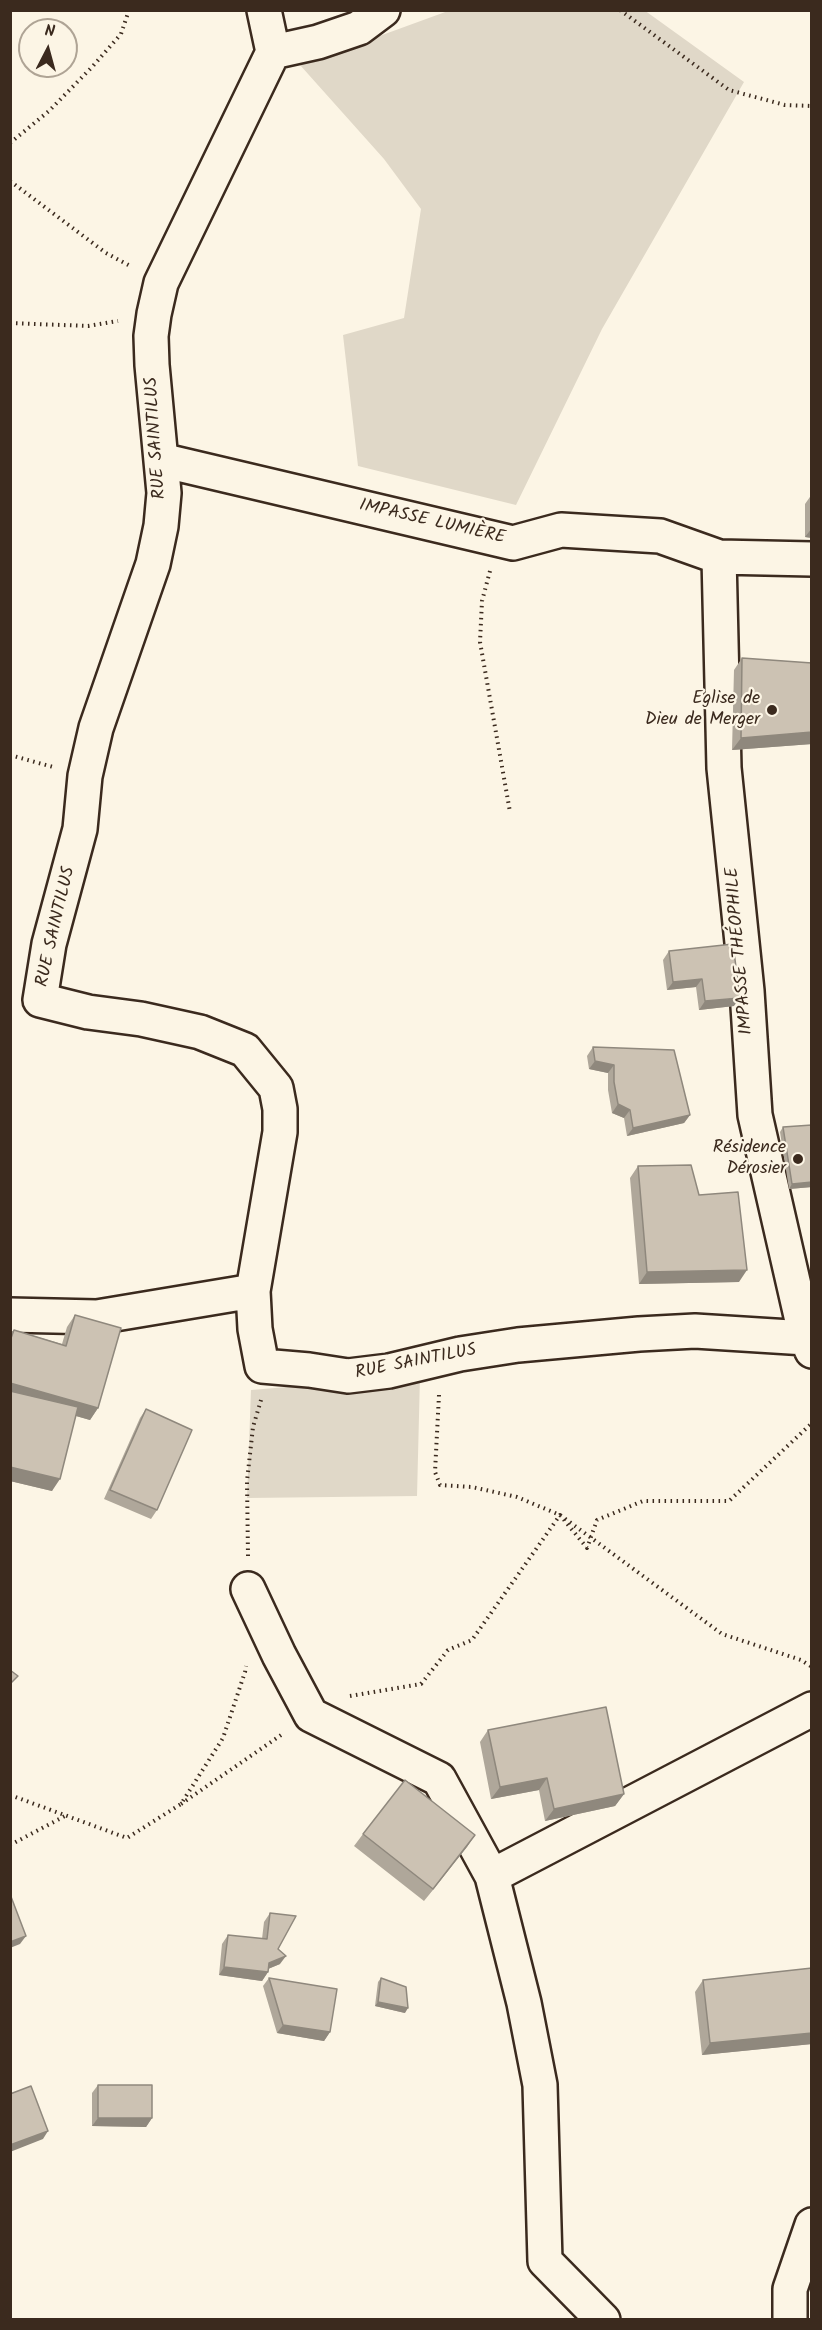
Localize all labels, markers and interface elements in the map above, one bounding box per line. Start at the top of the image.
north arrow [18,18,78,78]
text: N [43,19,56,45]
street label: RUE SAINTILUS [142,376,172,500]
street label: IMPASSE LUMIÈRE [357,496,507,550]
place label: Eglise de Dieu de Merger [645,689,760,732]
marker: Eglise de Dieu de Merger [765,703,779,717]
street label: RUE SAINTILUS [33,865,81,989]
street label: IMPASSE THÉOPHILE [723,866,759,1036]
place label: Résidence Dérosier [713,1138,786,1180]
marker: Résidence Dérosier [791,1152,805,1166]
street label: RUE SAINTILUS [354,1341,478,1385]

